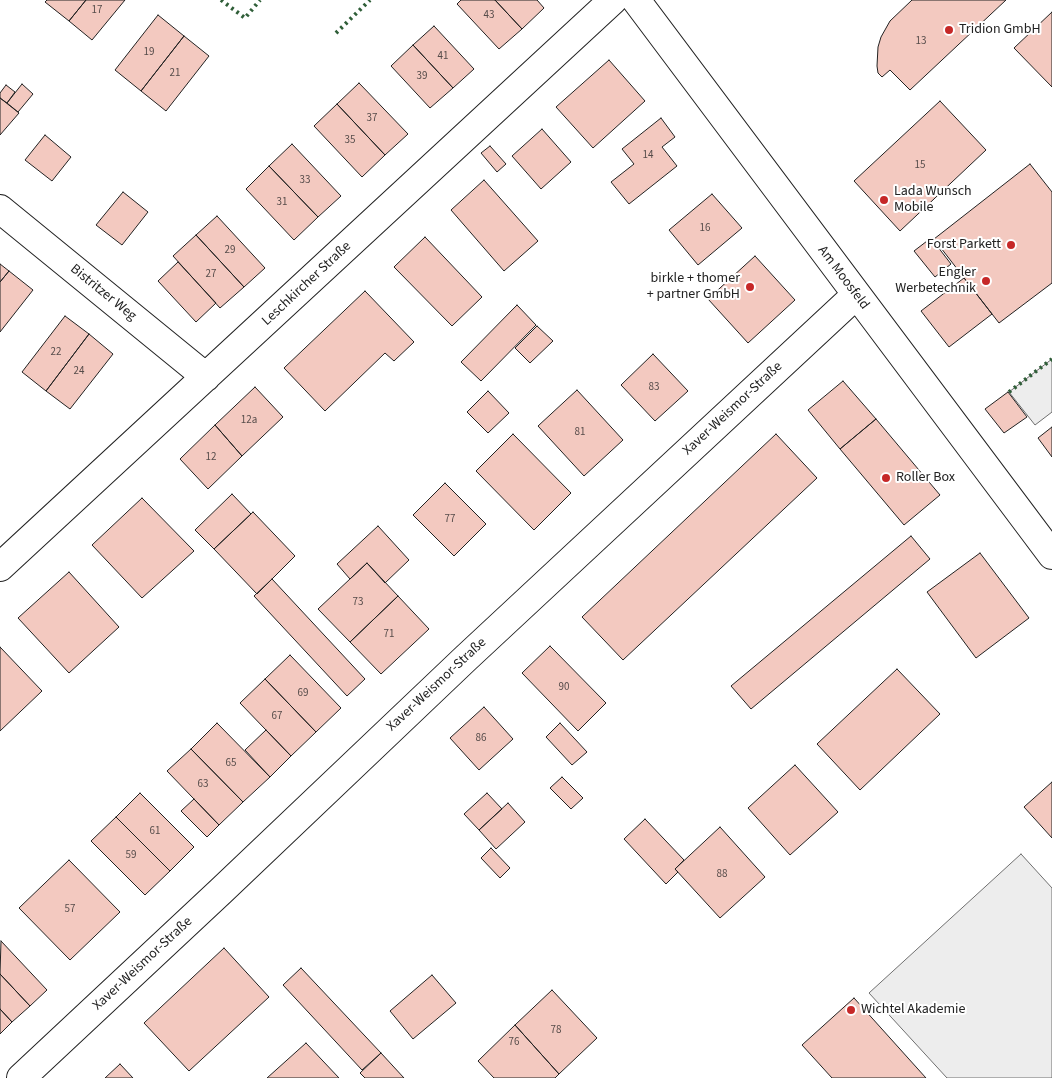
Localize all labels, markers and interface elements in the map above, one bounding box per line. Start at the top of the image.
house number: 17 [92,4,102,18]
house number: 43 [484,9,494,23]
place label: Tridion GmbH [959,22,1041,38]
marker: Tridion GmbH [943,24,955,36]
house number: 13 [916,35,926,49]
house number: 19 [144,46,154,60]
house number: 41 [438,50,448,64]
house number: 21 [170,67,180,81]
house number: 39 [417,70,427,84]
house number: 37 [367,112,377,126]
house number: 35 [345,134,355,148]
house number: 14 [643,149,653,163]
house number: 15 [915,159,925,173]
house number: 33 [300,174,310,188]
place label: Lada Wunsch Mobile [894,184,972,216]
marker: Lada Wunsch Mobile [878,194,890,206]
house number: 31 [277,196,287,210]
house number: 16 [700,222,710,236]
place label: Forst Parkett [927,237,1001,253]
street label: Leschkircher Straße [259,238,355,330]
marker: Forst Parkett [1005,239,1017,251]
street label: Am Moosfeld [814,243,872,313]
house number: 29 [225,244,235,258]
street label: Bistritzer Weg [67,261,139,325]
place label: Engler Werbetechnik [895,265,976,298]
house number: 27 [206,268,216,282]
place label: birkle + thomer + partner GmbH [647,271,740,304]
marker: Engler Werbetechnik [980,275,992,287]
marker: birkle + thomer + partner GmbH [744,281,756,293]
house number: 22 [51,346,61,360]
street label: Xaver-Weismor-Straße [680,359,786,459]
house number: 24 [74,365,84,379]
house number: 83 [649,381,659,395]
house number: 12a [241,414,257,428]
house number: 81 [575,426,585,440]
house number: 12 [206,451,216,465]
place label: Roller Box [896,470,955,486]
marker: Roller Box [880,472,892,484]
house number: 77 [445,513,455,527]
house number: 73 [353,596,363,610]
house number: 71 [384,628,394,642]
street label: Xaver-Weismor-Straße [384,635,490,735]
house number: 90 [559,681,569,695]
house number: 69 [298,687,308,701]
house number: 67 [272,710,282,724]
house number: 86 [476,732,486,746]
house number: 65 [226,757,236,771]
house number: 63 [198,778,208,792]
house number: 61 [150,825,160,839]
house number: 59 [126,849,136,863]
house number: 88 [717,868,727,882]
house number: 57 [65,903,75,917]
street label: Xaver-Weismor-Straße [90,914,196,1014]
place label: Wichtel Akademie [861,1002,965,1018]
marker: Wichtel Akademie [845,1004,857,1016]
house number: 78 [551,1024,561,1038]
house number: 76 [509,1036,519,1050]

